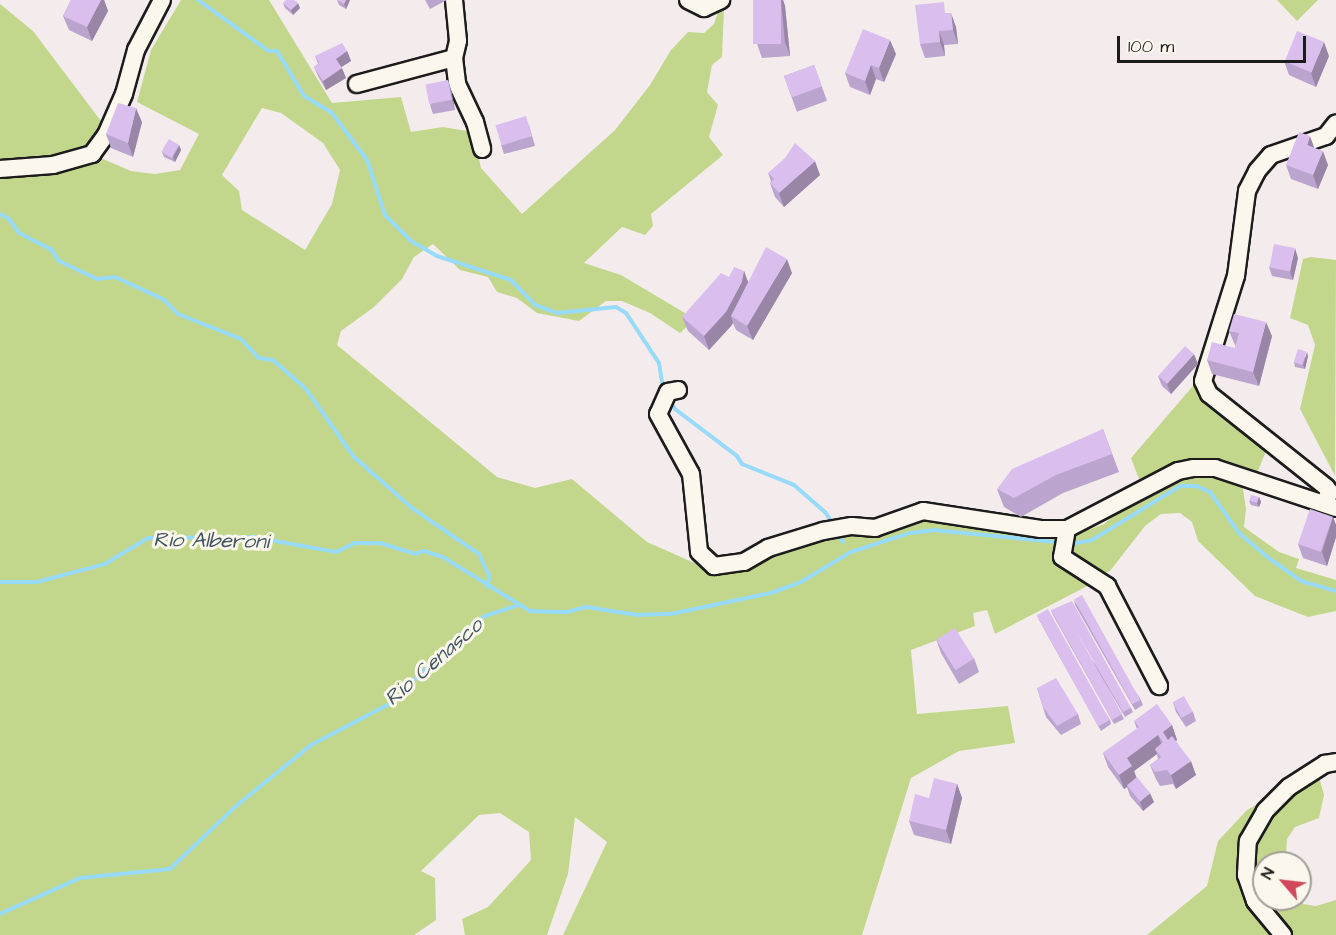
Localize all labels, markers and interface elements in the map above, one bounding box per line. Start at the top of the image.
scale bar [1120,24,1309,62]
text: 100 m [1128,34,1174,59]
water label: Rio Alberoni [153,527,269,555]
water label: Rio Cenasco [380,613,488,711]
north arrow [1252,851,1312,911]
text: N [1256,864,1280,883]

